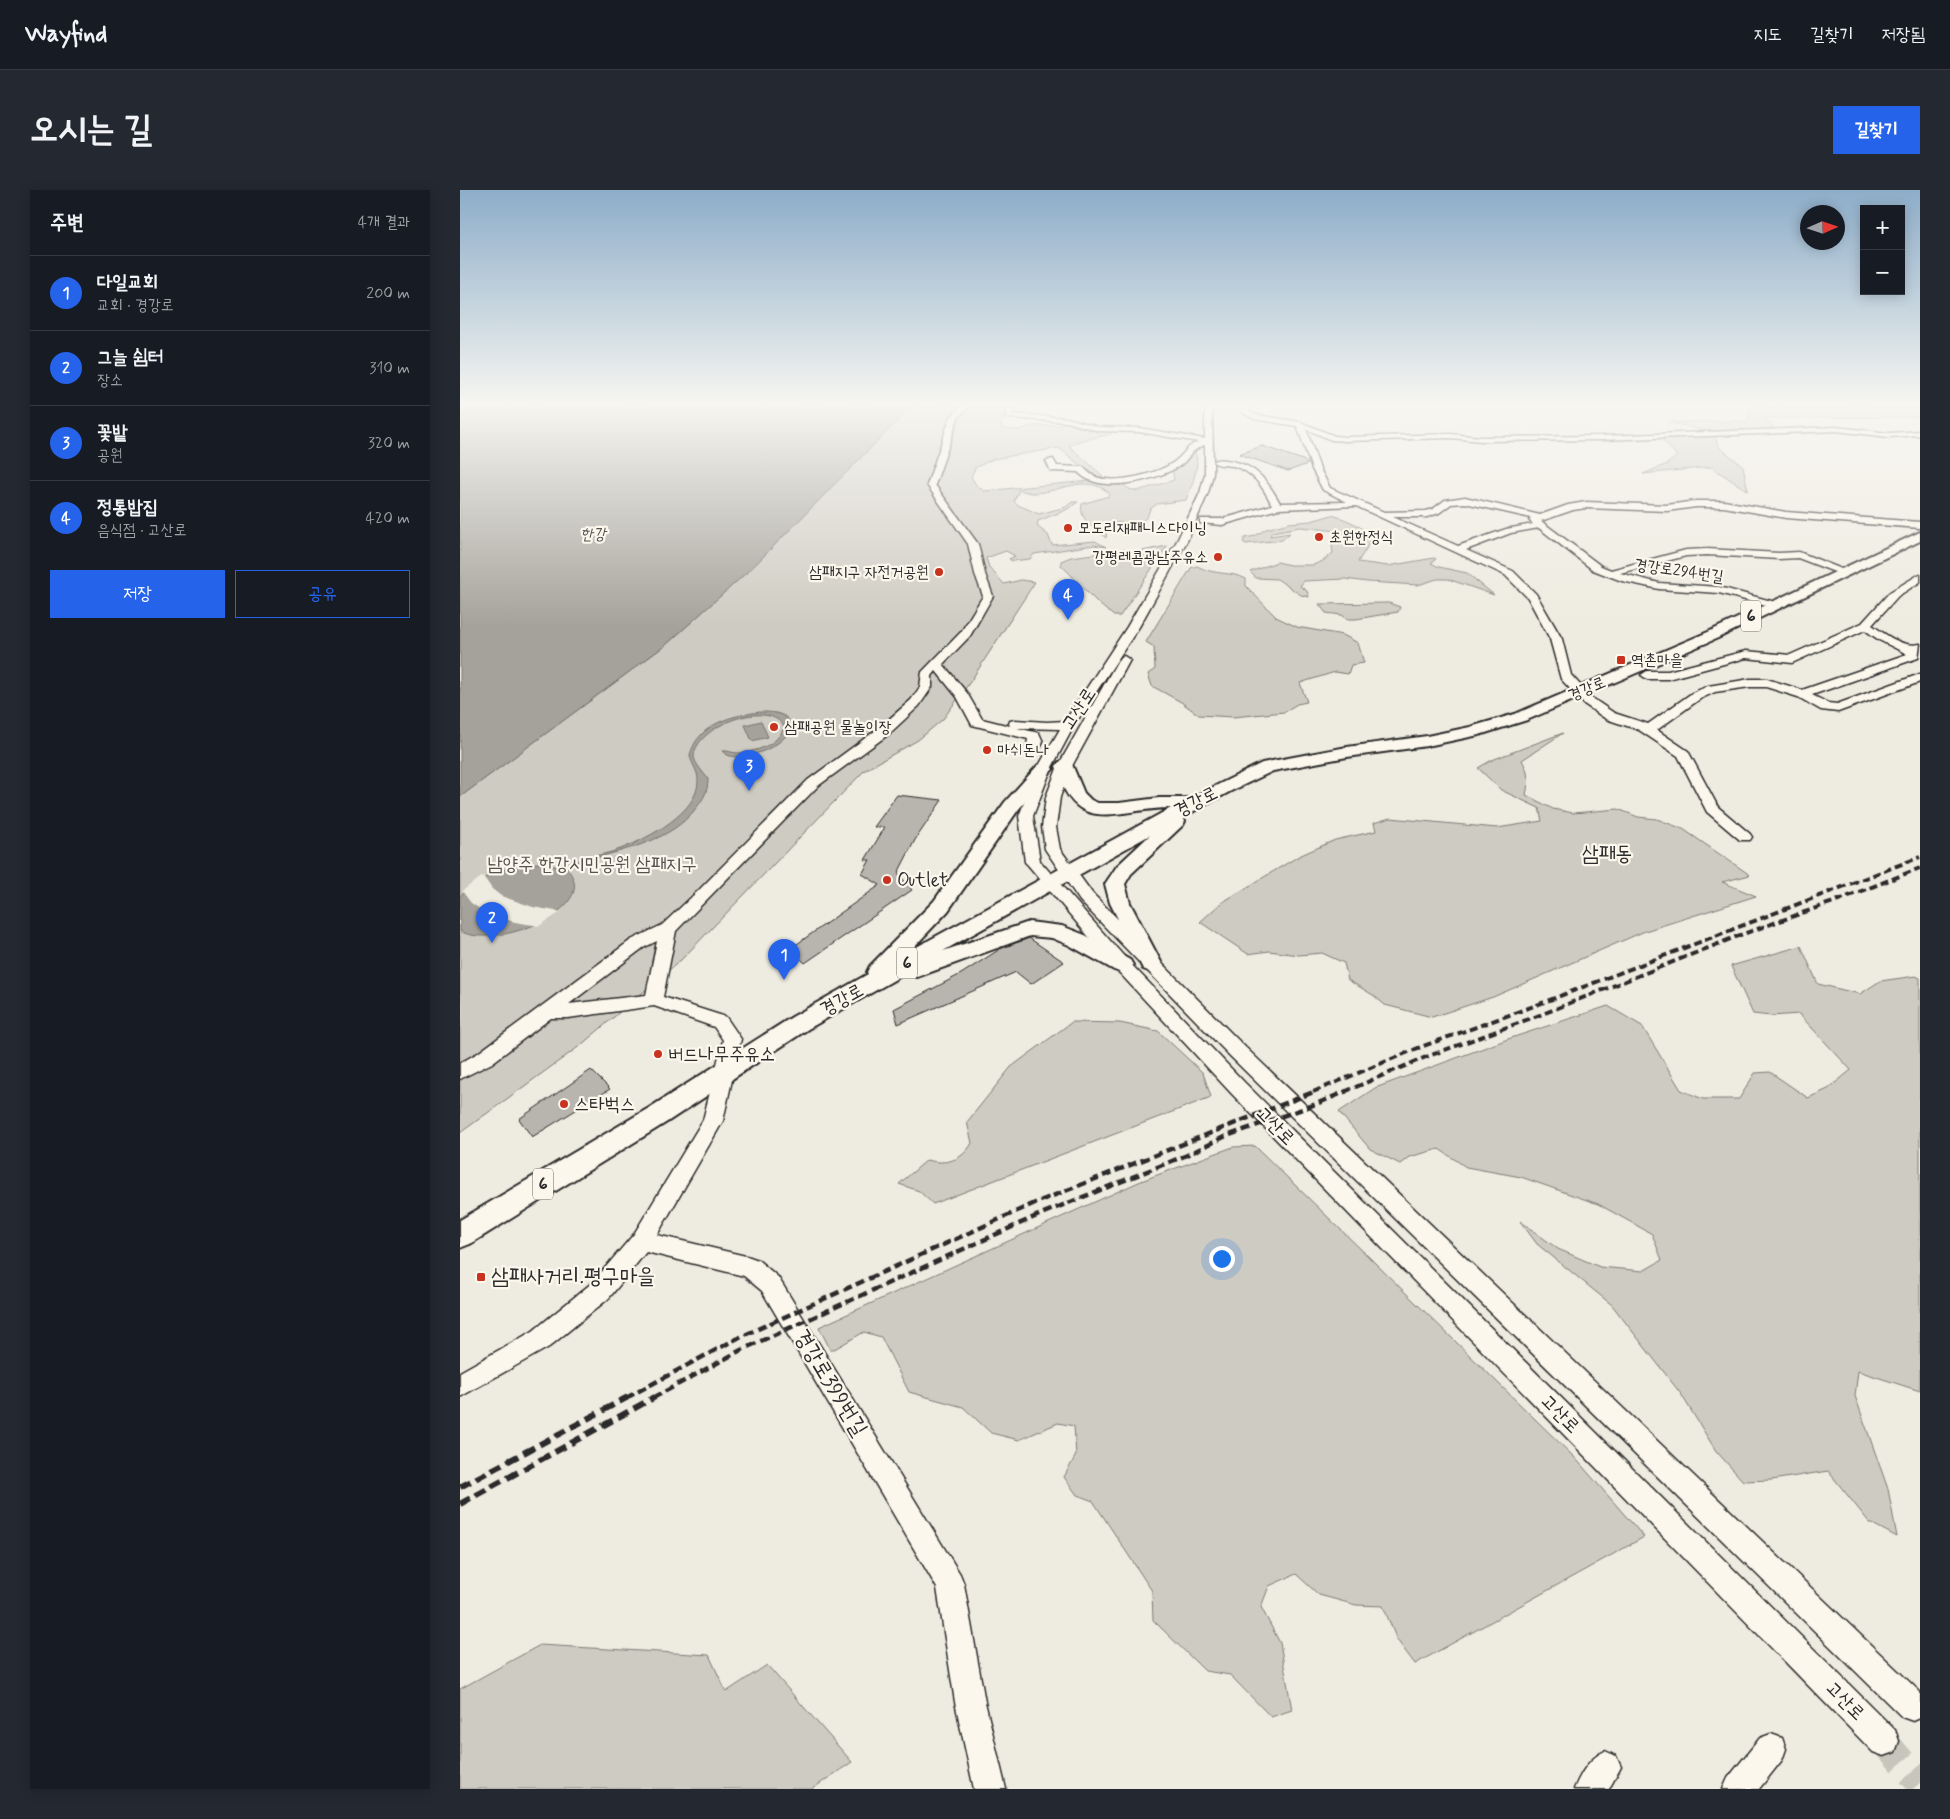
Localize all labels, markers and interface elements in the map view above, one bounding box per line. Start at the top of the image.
text: Wayfind [25,19,107,50]
text: 지도 [1753,23,1782,47]
text: 길찾기 [1810,23,1854,47]
text: 저장됨 [1882,23,1925,47]
button: 길찾기 [1833,106,1920,154]
text: 오시는 길 [30,107,152,153]
north arrow [1800,205,1845,250]
map controls [1860,205,1905,295]
button: + [1860,205,1905,250]
text: 주변 [50,209,84,237]
text: 4개 결과 [358,212,410,233]
button: − [1860,250,1905,295]
text: 다일교회 [97,270,158,295]
text: 1 [62,283,70,304]
text: 200 m [366,283,410,304]
text: 교회 · 경강로 [97,295,174,316]
text: 그늘 쉼터 [97,345,163,370]
text: 2 [62,358,70,379]
text: 310 m [369,358,410,379]
text: 장소 [97,370,123,391]
text: 꽃밭 [97,420,128,445]
text: 3 [62,433,70,454]
text: 320 m [368,433,410,454]
text: 공원 [97,445,123,466]
text: 정통밥집 [97,495,158,520]
text: 4 [61,508,71,529]
text: 420 m [366,508,410,529]
place label: 모도리재패니스다이닝 [1078,518,1207,539]
text: 음식점 · 고산로 [97,520,187,541]
marker: 모도리재패니스다이닝 [1062,522,1074,534]
water label: 한강 [580,524,608,545]
place label: 초원한정식 [1329,527,1393,548]
marker: 초원한정식 [1313,531,1325,543]
place label: 강평레콤광남주유소 [1092,547,1208,568]
marker: 강평레콤광남주유소 [1212,551,1224,563]
street label: 경강로294번길 [1633,554,1725,588]
place label: 삼패지구 자전거공원 [809,562,929,583]
marker: 삼패지구 자전거공원 [933,566,945,578]
button: 저장 [50,570,225,618]
button: 공유 [235,570,410,618]
pin: 4 [1052,579,1084,620]
road number: 6 [1741,601,1761,632]
place label: 역촌마을 [1631,650,1683,671]
marker: 역촌마을 [1615,654,1627,666]
street label: 경강로 [1565,672,1609,706]
street label: 고산로 [1056,683,1102,735]
place label: 삼패공원 물놀이장 [784,717,891,738]
marker: 삼패공원 물놀이장 [768,721,780,733]
place label: 마쉬돈나 [997,740,1049,761]
marker: 마쉬돈나 [981,744,993,756]
pin: 3 [733,750,765,791]
street label: 경강로 [1170,780,1222,824]
district label: 삼패동 [1582,840,1632,868]
park label: 남양주 한강시민공원 삼패지구 [487,852,697,877]
place label: Outlet [897,868,948,893]
marker: Outlet [881,874,893,886]
pin: 2 [476,902,508,943]
pin: 1 [768,939,800,980]
road number: 6 [897,948,917,978]
street label: 경강로 [816,978,868,1022]
place label: 버드나무주유소 [668,1042,775,1067]
marker: 버드나무주유소 [652,1048,664,1060]
place label: 스타벅스 [574,1092,635,1117]
marker: 스타벅스 [558,1098,570,1110]
street label: 고산로 [1250,1101,1300,1151]
road number: 6 [533,1169,553,1200]
your location [1209,1246,1235,1272]
place label: 삼패사거리.평구마을 [491,1263,655,1291]
marker: 삼패사거리.평구마을 [475,1271,487,1283]
street label: 경강로399번길 [787,1324,873,1442]
street label: 고산로 [1535,1389,1585,1439]
street label: 고산로 [1820,1676,1870,1726]

